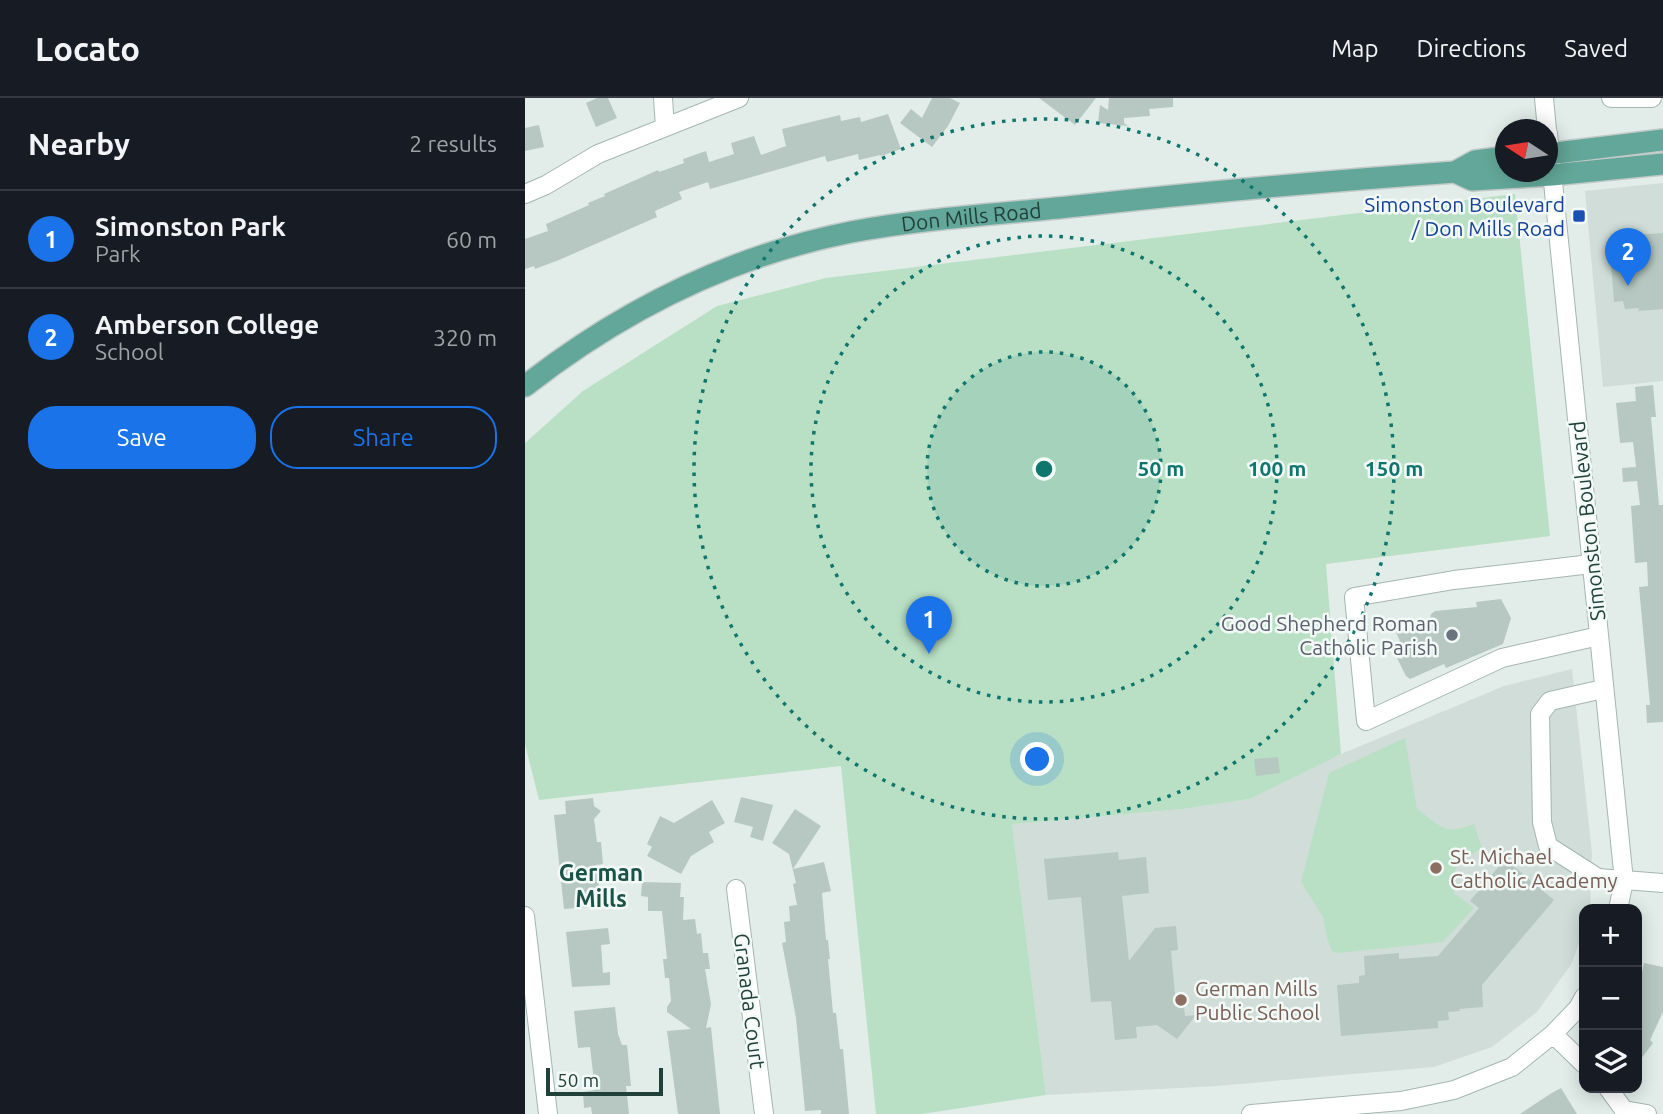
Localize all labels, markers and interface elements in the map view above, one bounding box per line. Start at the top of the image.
text: Locato [35,30,140,67]
text: Map [1331,35,1378,62]
text: Directions [1416,35,1526,62]
text: Saved [1564,35,1628,62]
north arrow [1495,119,1558,182]
text: Nearby [28,127,130,161]
text: 2 results [409,131,497,156]
place label: Simonston Boulevard / Don Mills Road [1364,192,1565,240]
street label: Don Mills Road [900,198,1042,236]
marker: Simonston Boulevard / Don Mills Road [1571,208,1587,224]
text: Simonston Park [95,212,286,241]
text: 1 [45,227,57,252]
text: 60 m [446,227,497,252]
pin: 2 [1605,228,1651,286]
text: Park [95,241,141,266]
text: Amberson College [95,310,319,339]
text: 2 [45,325,57,350]
text: 320 m [433,325,497,350]
text: School [95,339,164,364]
button: Save [28,406,256,469]
button: Share [270,406,497,469]
street label: Simonston Boulevard [1565,420,1609,622]
text: 50 m [1138,456,1184,480]
text: 100 m [1248,456,1306,480]
text: 150 m [1365,456,1423,480]
centre of rings [1032,457,1056,481]
pin: 1 [906,596,952,654]
place label: Good Shepherd Roman Catholic Parish [1221,611,1438,659]
marker: Good Shepherd Roman Catholic Parish [1444,627,1460,643]
your location [1020,742,1054,776]
place label: St. Michael Catholic Academy [1450,844,1618,892]
district label: German Mills [559,860,643,911]
marker: St. Michael Catholic Academy [1428,860,1444,876]
map controls [1579,904,1642,1093]
button: + [1579,904,1642,967]
street label: Granada Court [730,932,770,1070]
button: − [1579,967,1642,1030]
place label: German Mills Public School [1195,976,1320,1024]
marker: German Mills Public School [1173,992,1189,1008]
button: layers [1579,1030,1642,1093]
scale bar [546,1065,663,1097]
text: 50 m [557,1069,599,1091]

